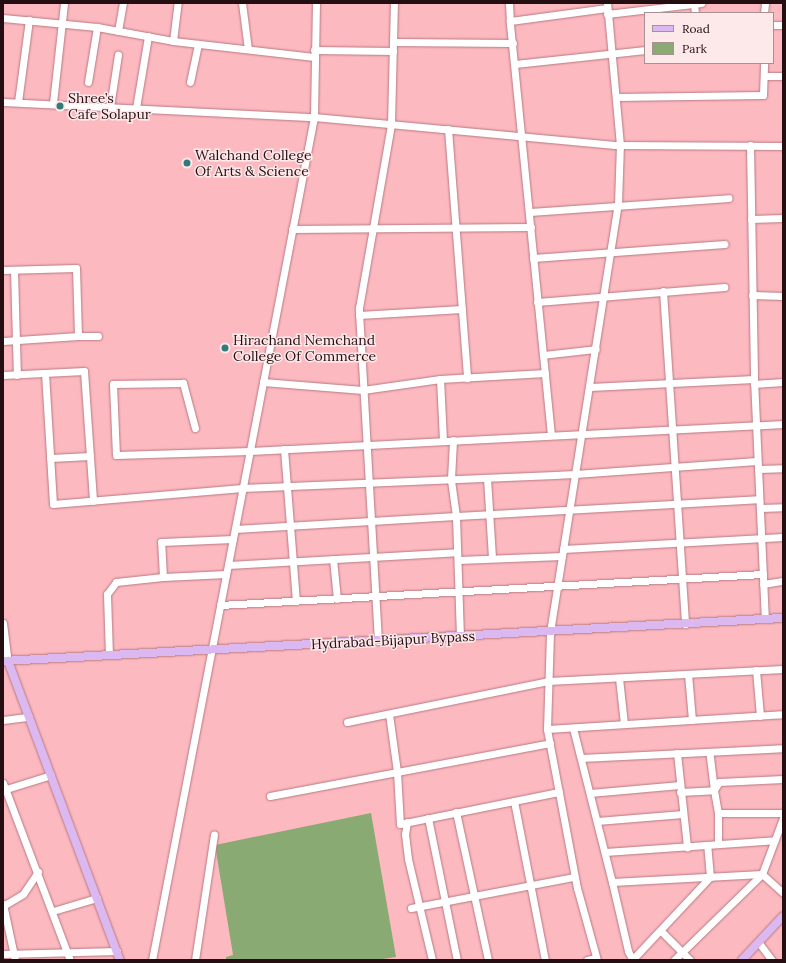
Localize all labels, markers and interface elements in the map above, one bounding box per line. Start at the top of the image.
legend [644,12,774,64]
text: Road [682,21,710,36]
text: Park [682,41,707,56]
place label: Shree’s Cafe Solapur [68,90,151,122]
marker: Shree’s Cafe Solapur [55,101,65,111]
place label: Walchand College Of Arts & Science [195,147,311,180]
marker: Walchand College Of Arts & Science [182,158,192,168]
place label: Hirachand Nemchand College Of Commerce [233,332,376,364]
marker: Hirachand Nemchand College Of Commerce [220,343,230,353]
street label: Hydrabad-Bijapur Bypass [311,627,475,653]

